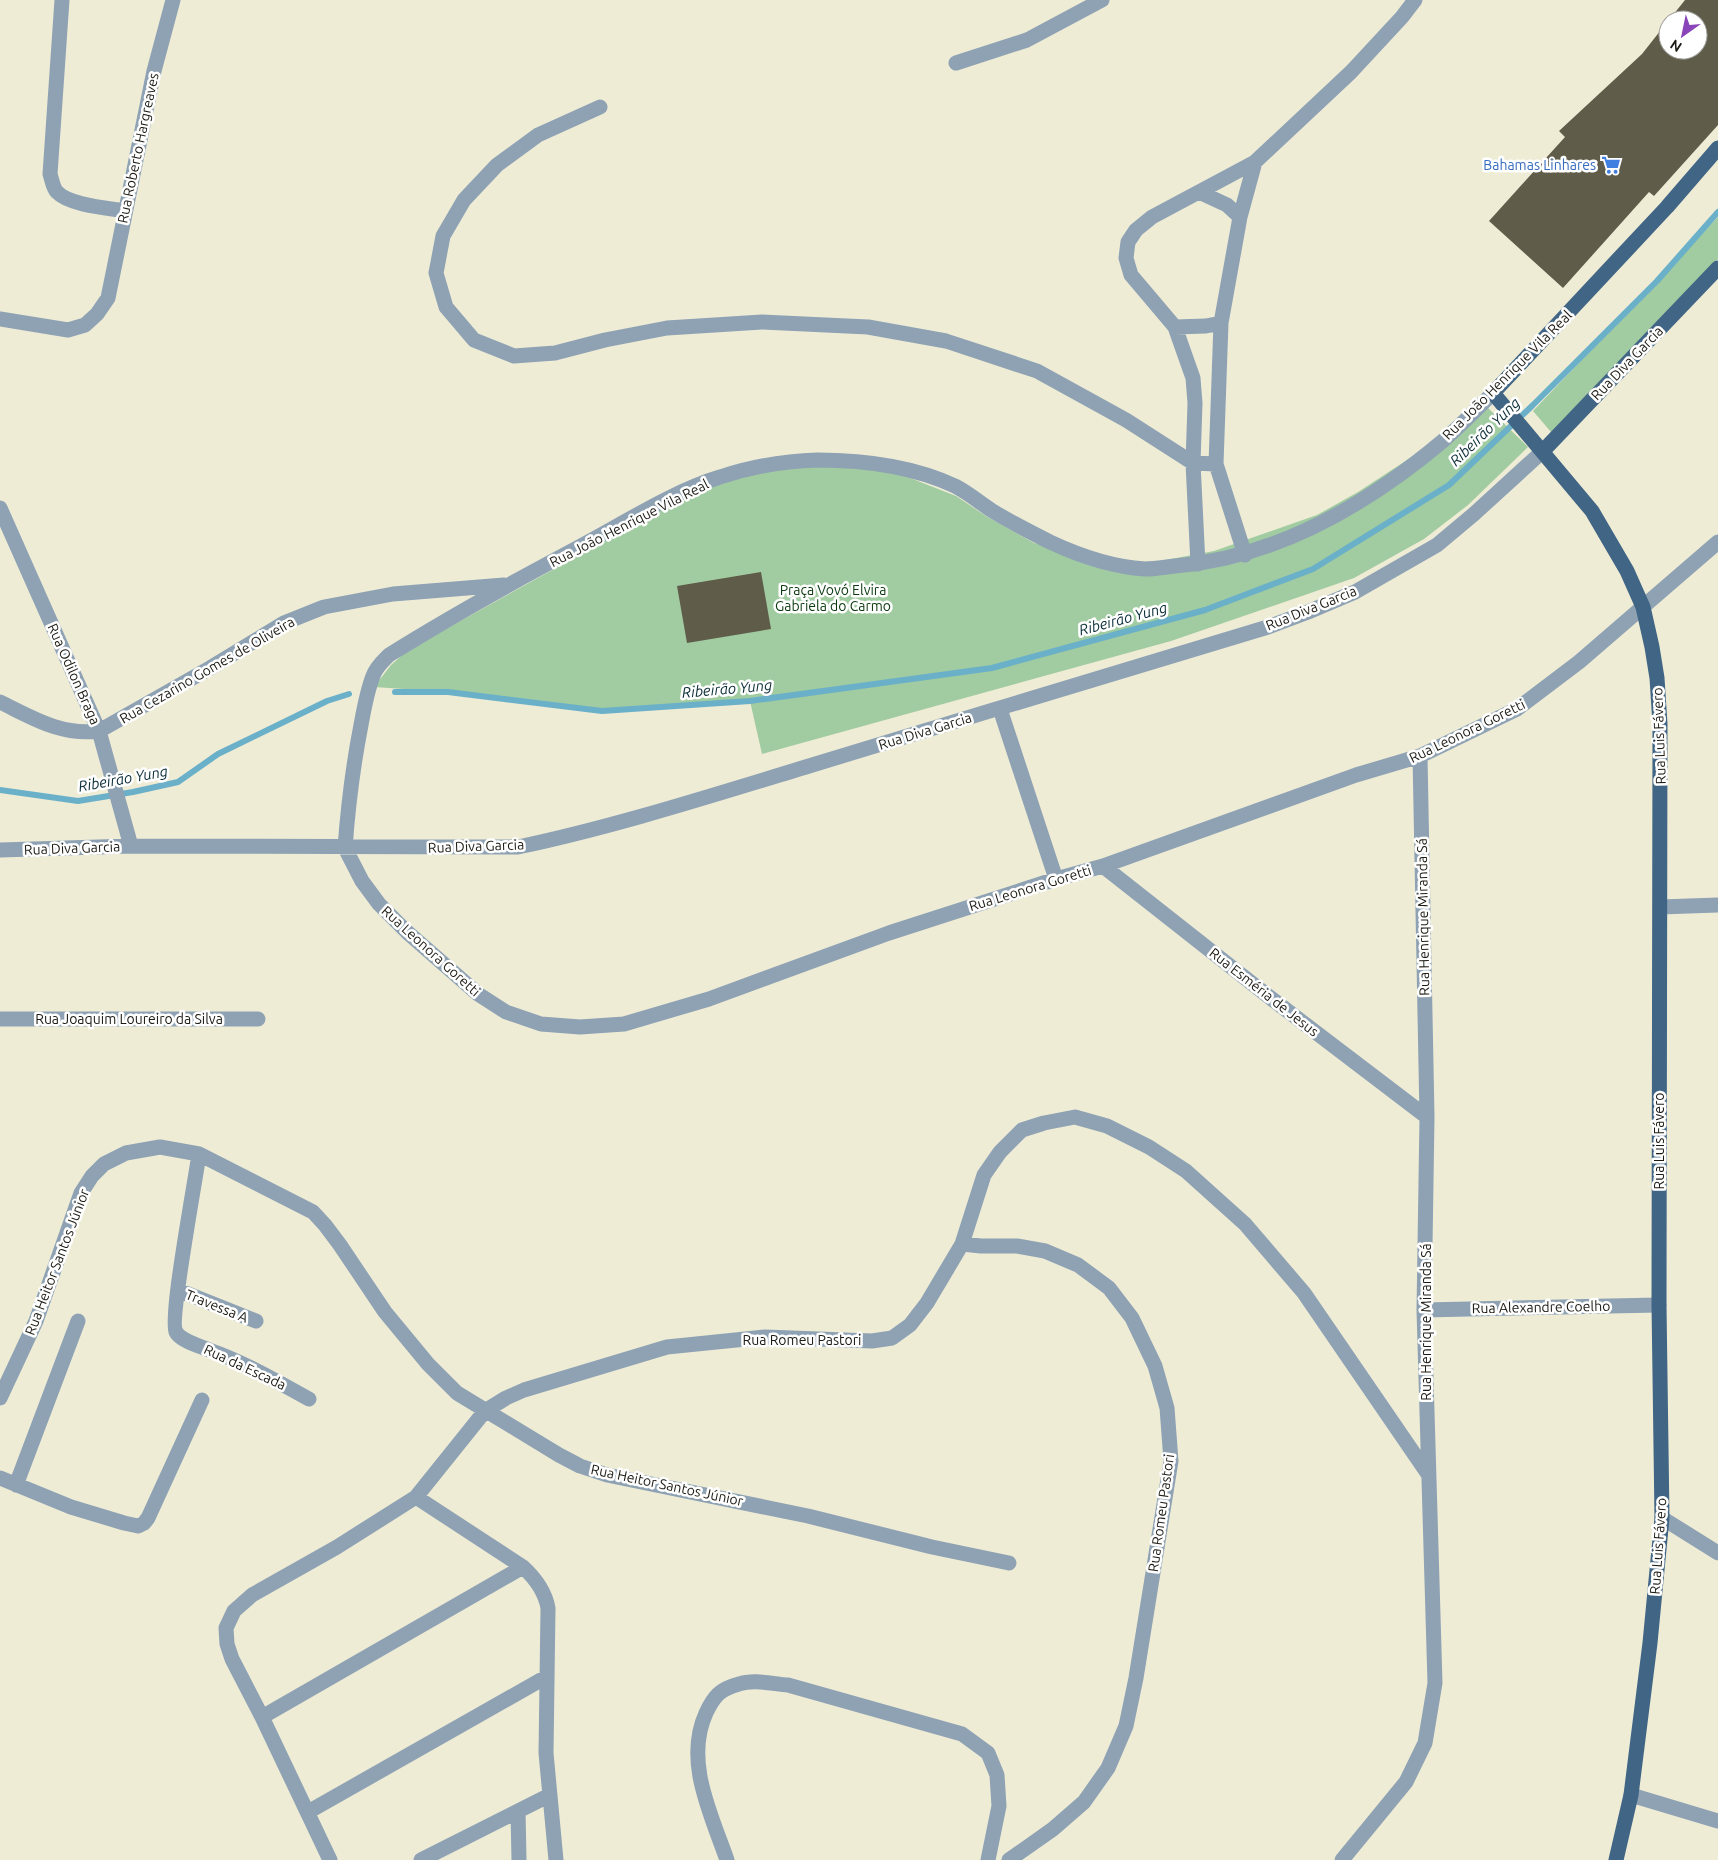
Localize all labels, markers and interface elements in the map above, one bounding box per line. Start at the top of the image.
north arrow [1658,10,1708,60]
text: N [1667,36,1685,55]
street label: Rua Roberto Hargreaves [114,71,162,225]
supermarket icon: Bahamas Linhares [1600,154,1622,176]
place label: Bahamas Linhares [1483,157,1596,173]
street label: Rua João Henrique Vila Real [1439,307,1575,443]
street label: Rua Diva Garcia [1588,323,1666,403]
water label: Ribeirão Yung [1446,394,1523,469]
street label: Rua João Henrique Vila Real [547,476,711,570]
park label: Praça Vovó Elvira Gabriela do Carmo [775,582,891,614]
street label: Rua Diva Garcia [1263,583,1359,633]
water label: Ribeirão Yung [1077,599,1169,638]
street label: Rua Cezarino Gomes de Oliveira [117,613,297,727]
street label: Rua Odilon Braga [44,621,104,727]
water label: Ribeirão Yung [681,676,773,701]
street label: Rua Luis Fávero [1649,687,1669,785]
street label: Rua Leonora Goretti [1406,696,1528,766]
street label: Rua Diva Garcia [877,709,973,753]
water label: Ribeirão Yung [77,762,169,795]
street label: Rua Diva Garcia [428,836,524,856]
street label: Rua Diva Garcia [24,838,120,858]
street label: Rua Henrique Miranda Sá [1414,838,1432,996]
street label: Rua Leonora Goretti [967,862,1093,914]
street label: Rua Leonora Goretti [378,903,484,999]
street label: Rua Esméria de Jesus [1206,944,1322,1040]
street label: Rua Joaquim Loureiro da Silva [35,1011,223,1027]
street label: Rua Luis Fávero [1651,1093,1667,1189]
street label: Rua Heitor Santos Júnior [22,1186,93,1337]
street label: Rua Henrique Miranda Sá [1418,1243,1434,1401]
street label: Travessa A [183,1286,251,1326]
street label: Rua Alexandre Coelho [1472,1298,1610,1316]
street label: Rua Romeu Pastori [743,1332,861,1348]
street label: Rua da Escada [201,1341,289,1393]
street label: Rua Romeu Pastori [1145,1453,1177,1573]
street label: Rua Heitor Santos Júnior [589,1461,745,1509]
street label: Rua Luis Fávero [1647,1497,1669,1595]

